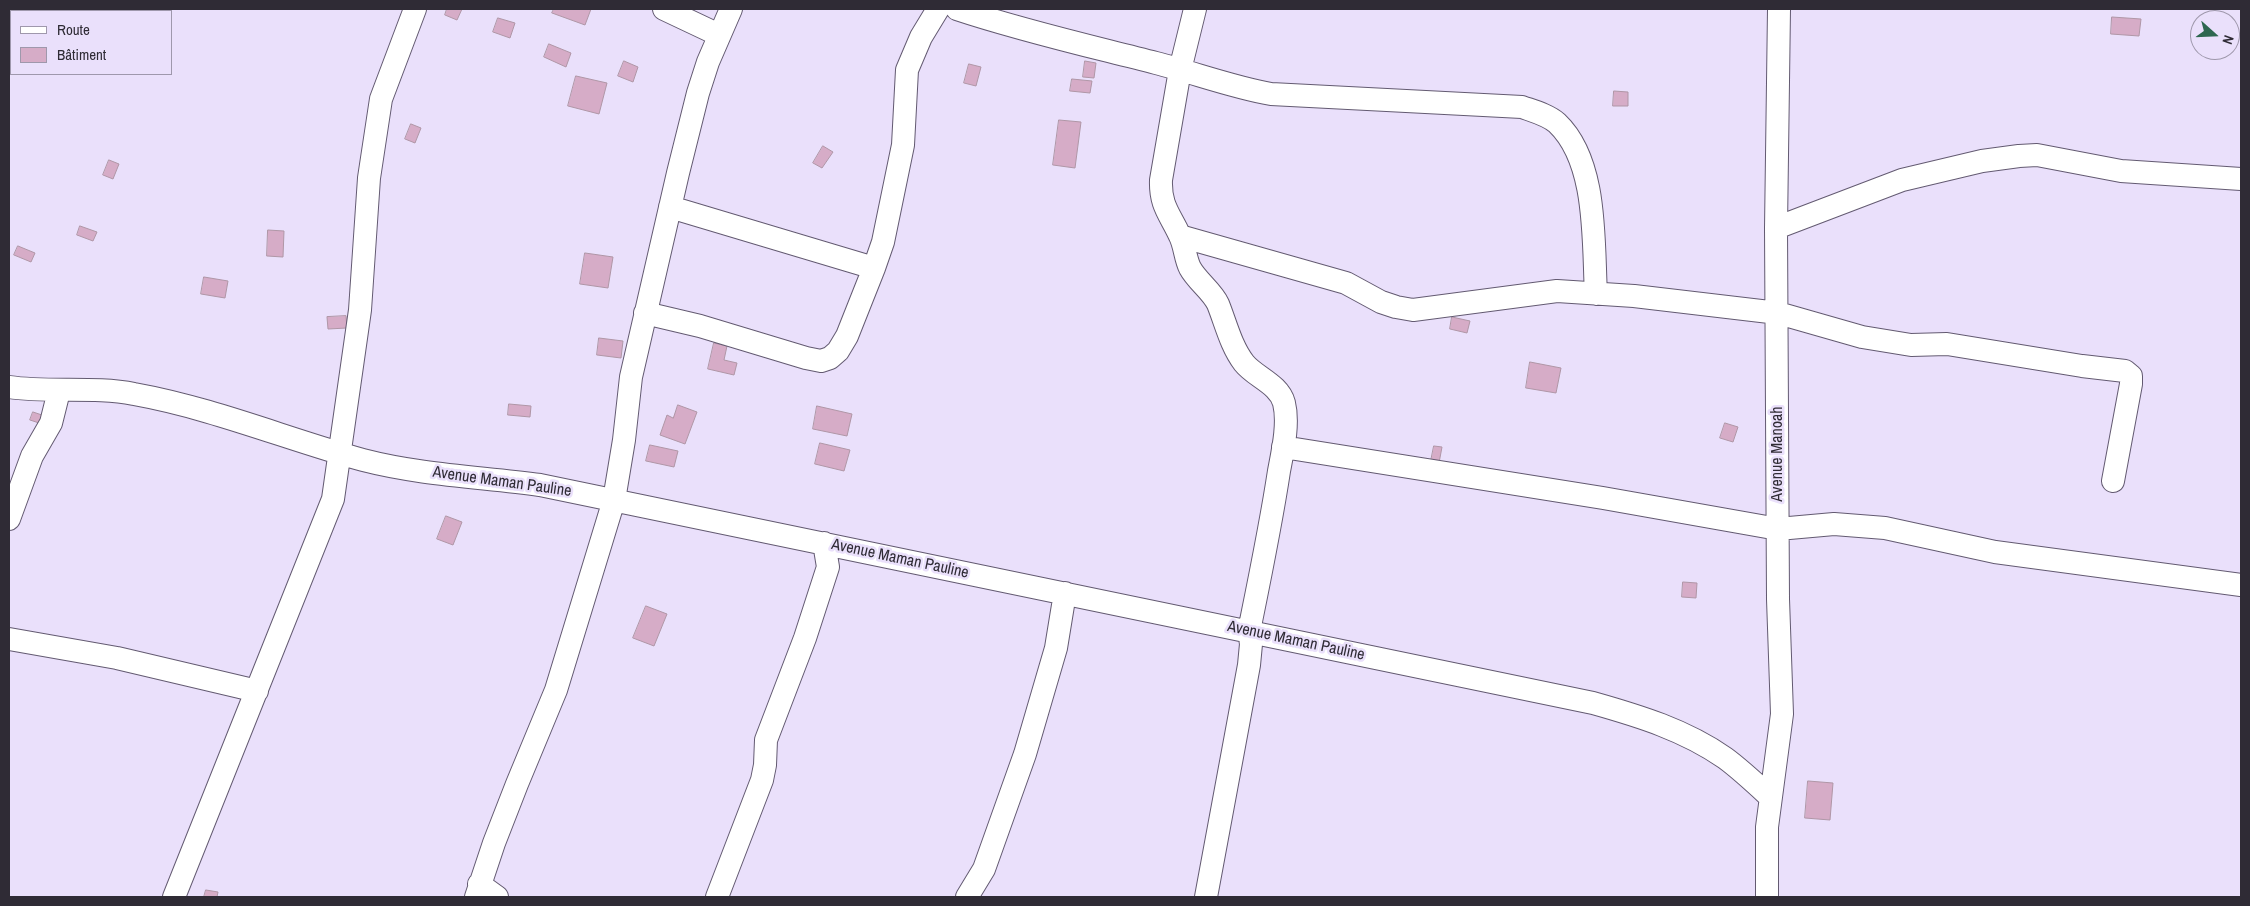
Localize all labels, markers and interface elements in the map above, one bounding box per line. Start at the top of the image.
legend [10,10,172,75]
north arrow [2190,10,2240,60]
text: Route [57,19,90,40]
text: N [2218,33,2238,47]
text: Bâtiment [57,44,106,65]
street label: Avenue Manoah [1768,406,1788,502]
street label: Avenue Maman Pauline [431,463,573,501]
street label: Avenue Maman Pauline [830,535,970,583]
street label: Avenue Maman Pauline [1226,617,1366,665]

